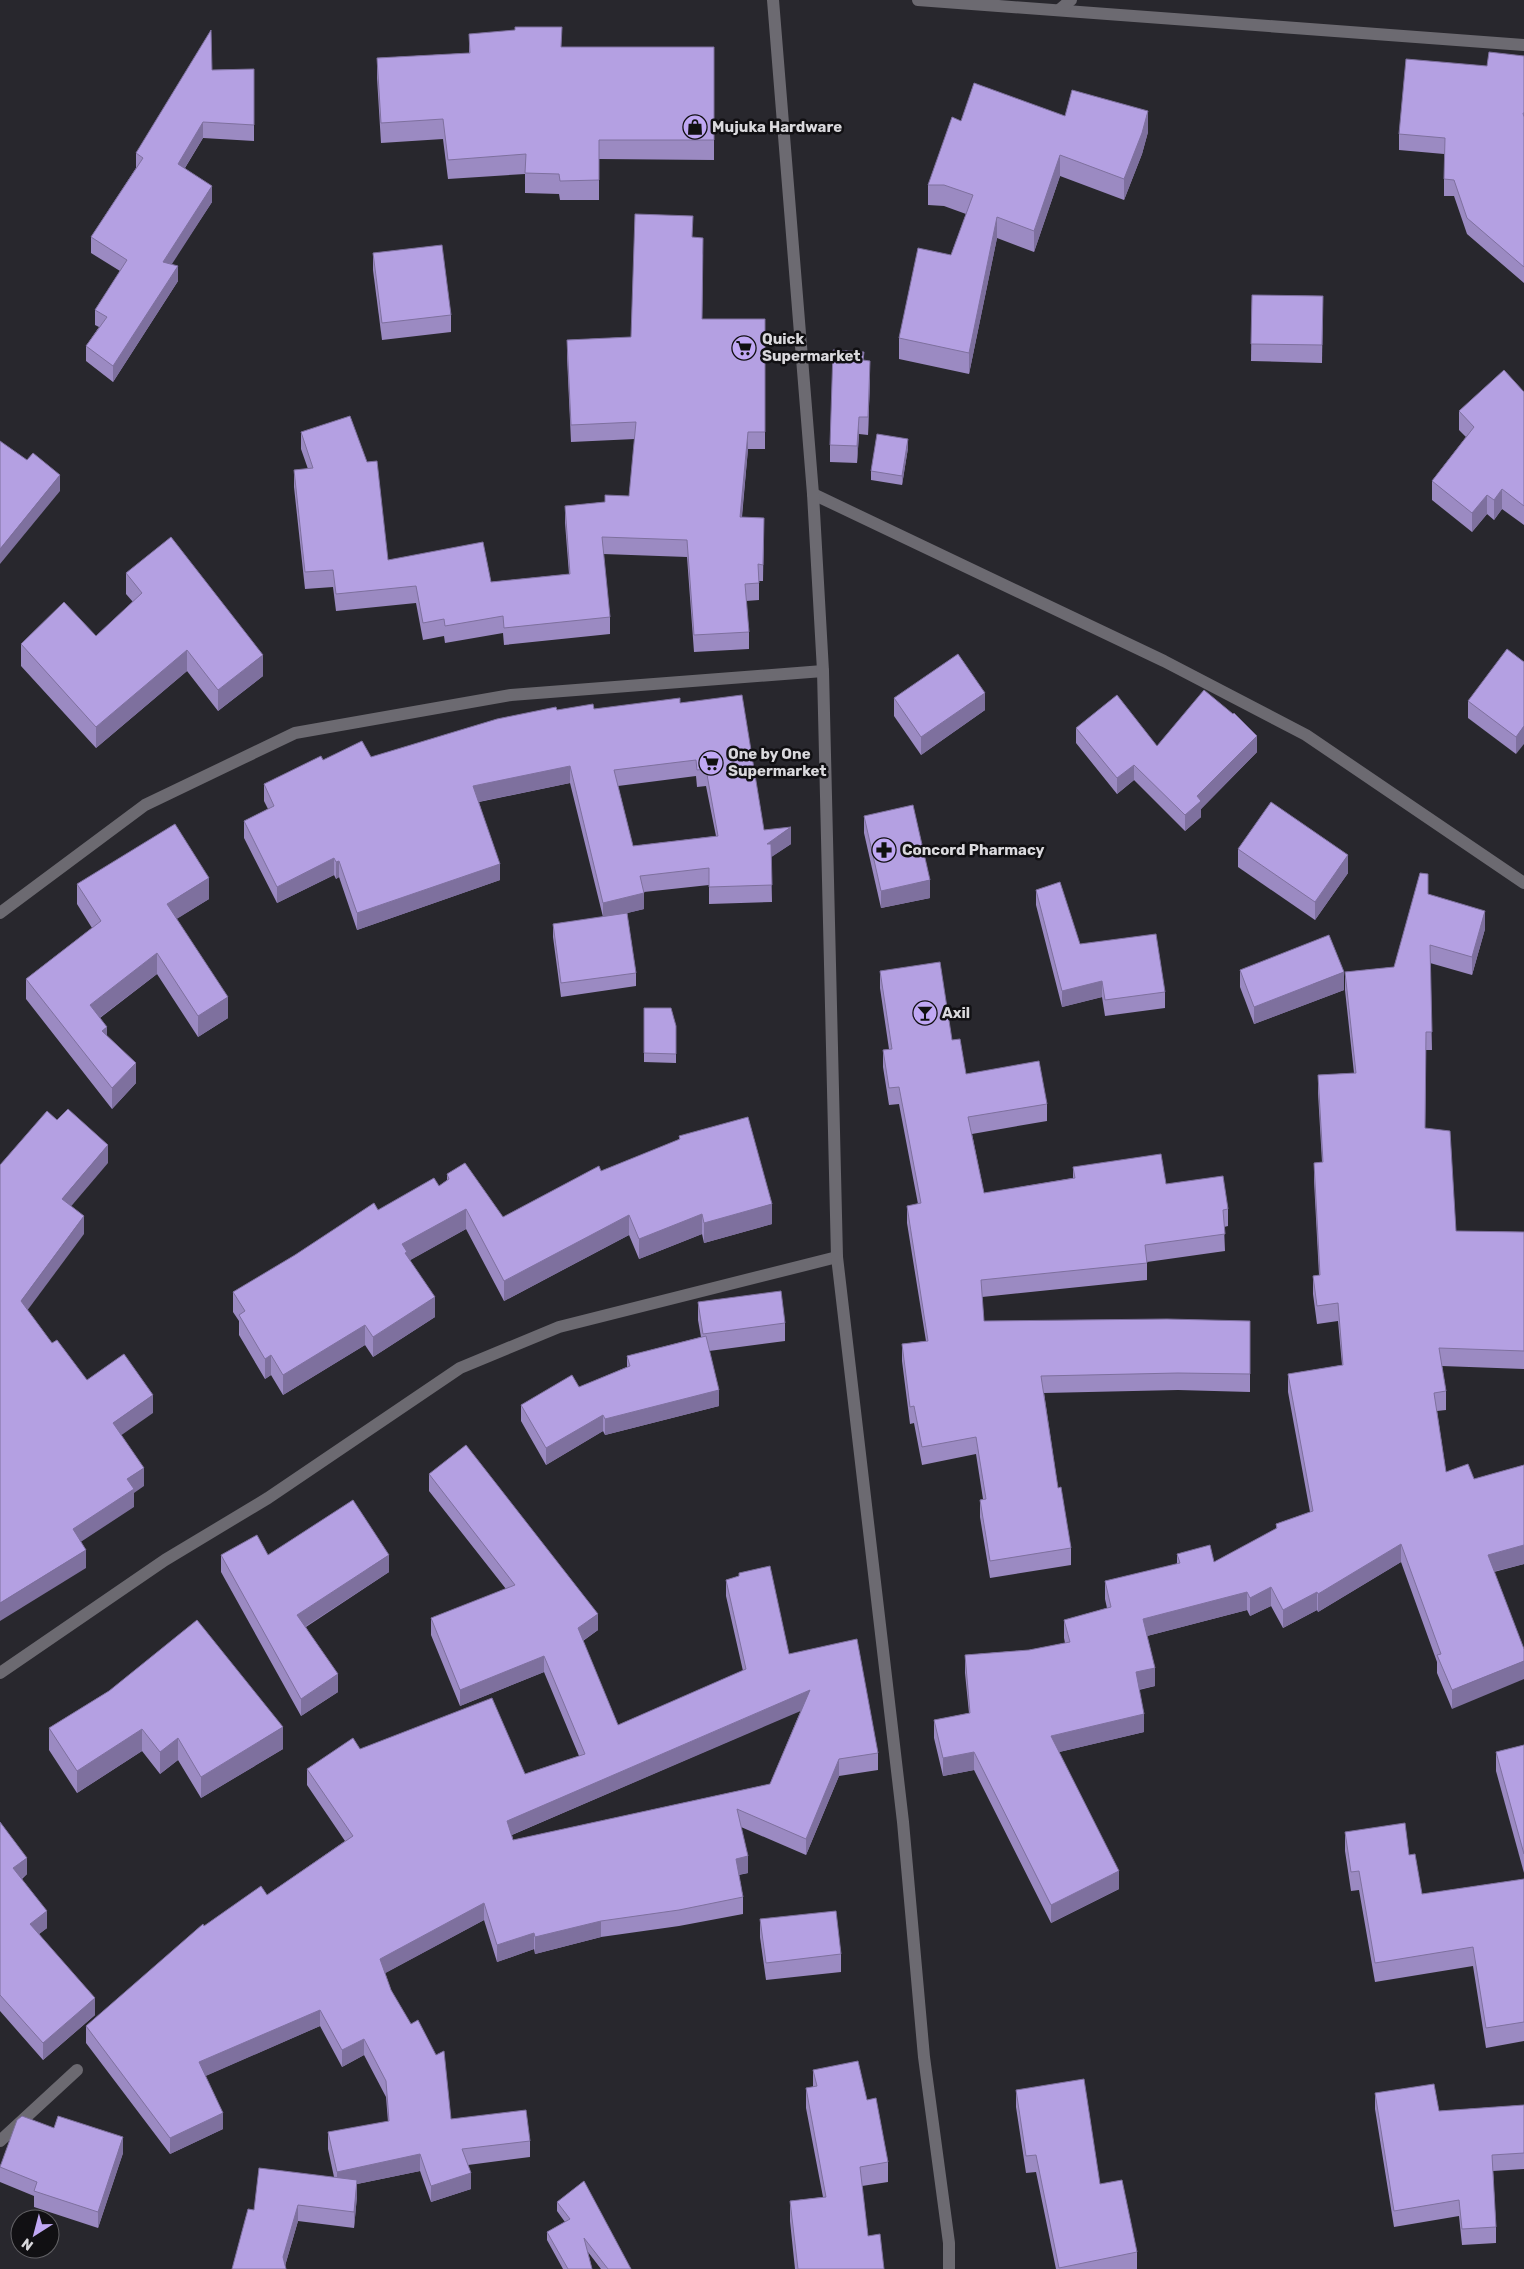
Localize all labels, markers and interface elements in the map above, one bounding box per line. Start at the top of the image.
shop icon: Mujuka Hardware [682,114,708,140]
place label: Mujuka Hardware [712,118,842,136]
place label: Quick Supermarket [762,330,860,365]
supermarket icon: Quick Supermarket [731,335,757,361]
place label: One by One Supermarket [728,745,826,780]
supermarket icon: One by One Supermarket [698,750,724,776]
pharmacy icon: Concord Pharmacy [871,837,897,863]
place label: Concord Pharmacy [902,841,1044,859]
bar icon: Axil [912,1000,938,1026]
place label: Axil [942,1004,970,1022]
north arrow [10,2209,60,2259]
text: N [19,2234,37,2254]

